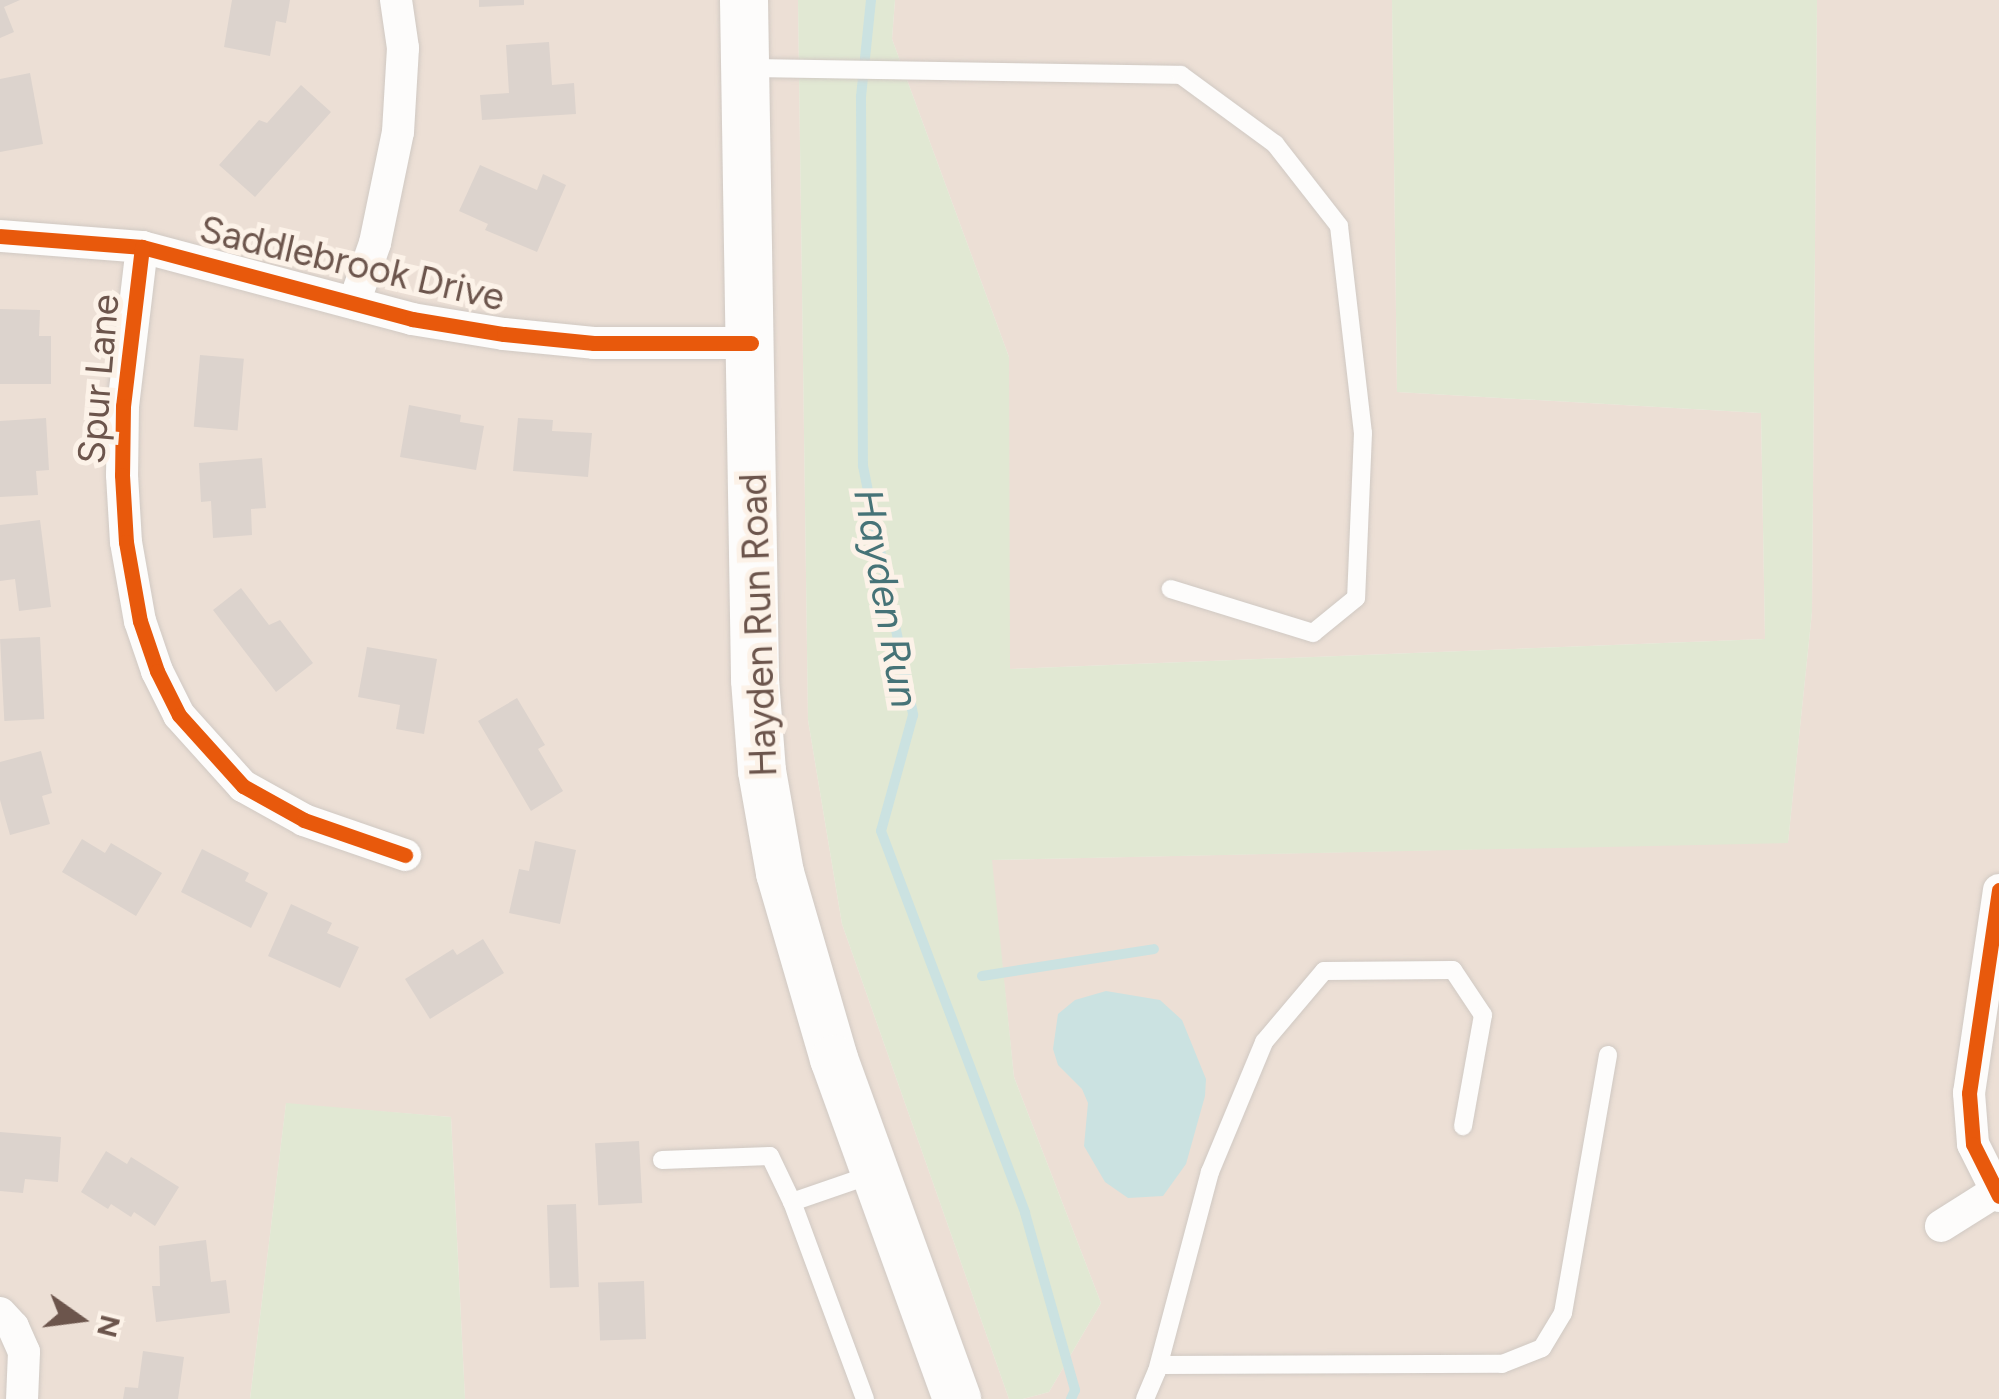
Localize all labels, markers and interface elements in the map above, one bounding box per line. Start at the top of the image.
street label: Saddlebrook Drive [195,207,509,321]
street label: Spur Lane [69,292,129,466]
street label: Hayden Run Road [731,472,787,778]
water label: Hayden Run [844,485,930,711]
north arrow [30,1269,130,1369]
text: N [90,1312,128,1341]

